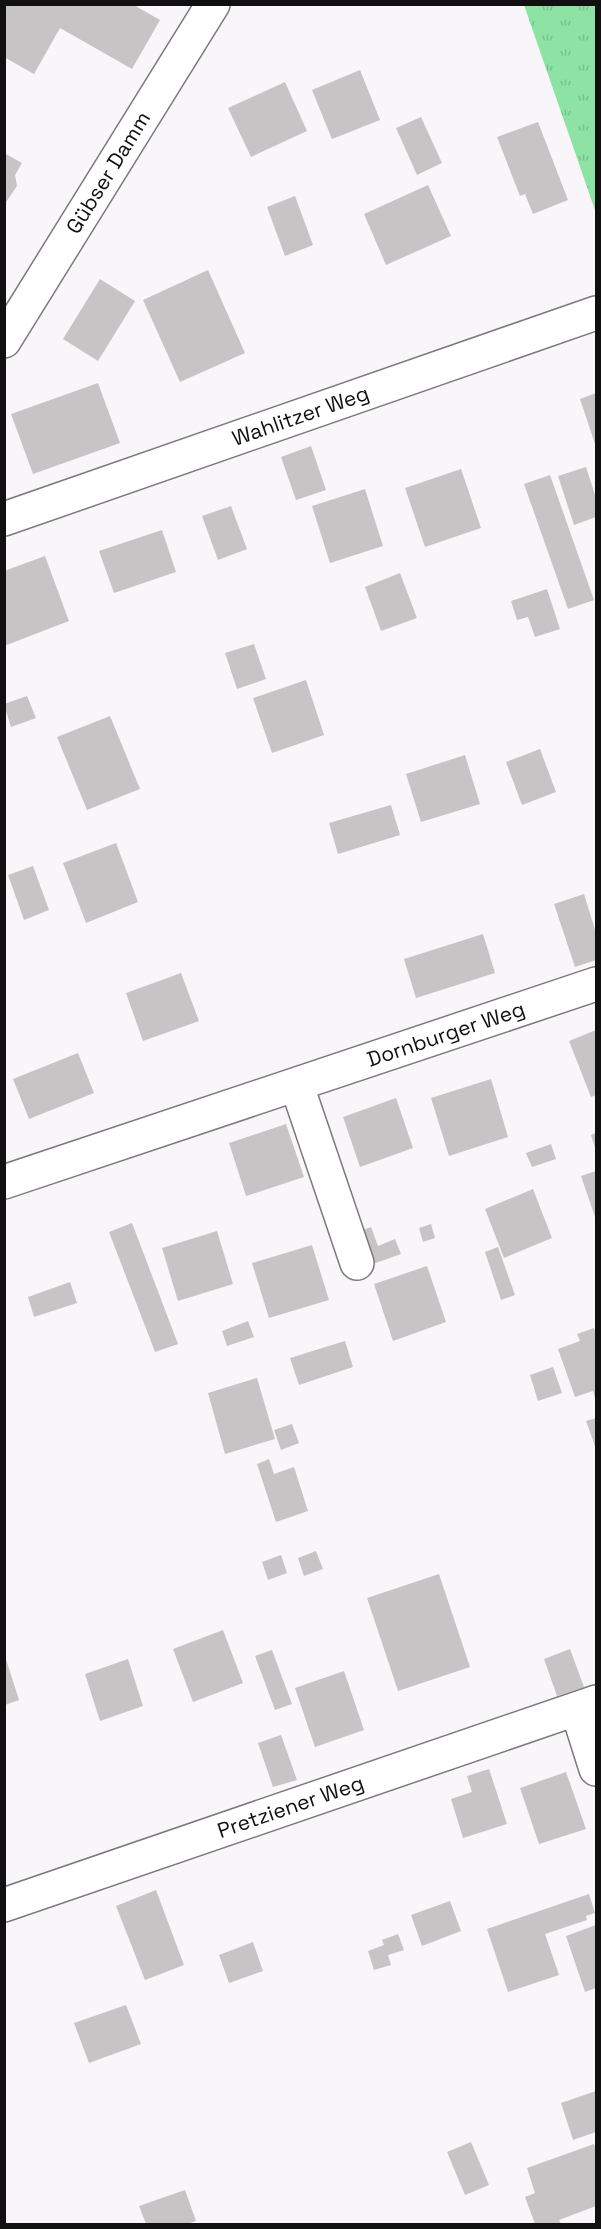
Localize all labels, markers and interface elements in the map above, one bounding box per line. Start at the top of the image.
street label: Gübser Damm [60,106,156,239]
street label: Wahlitzer Weg [228,379,372,452]
street label: Dornburger Weg [363,995,528,1073]
street label: Pretziener Weg [214,1769,367,1844]

